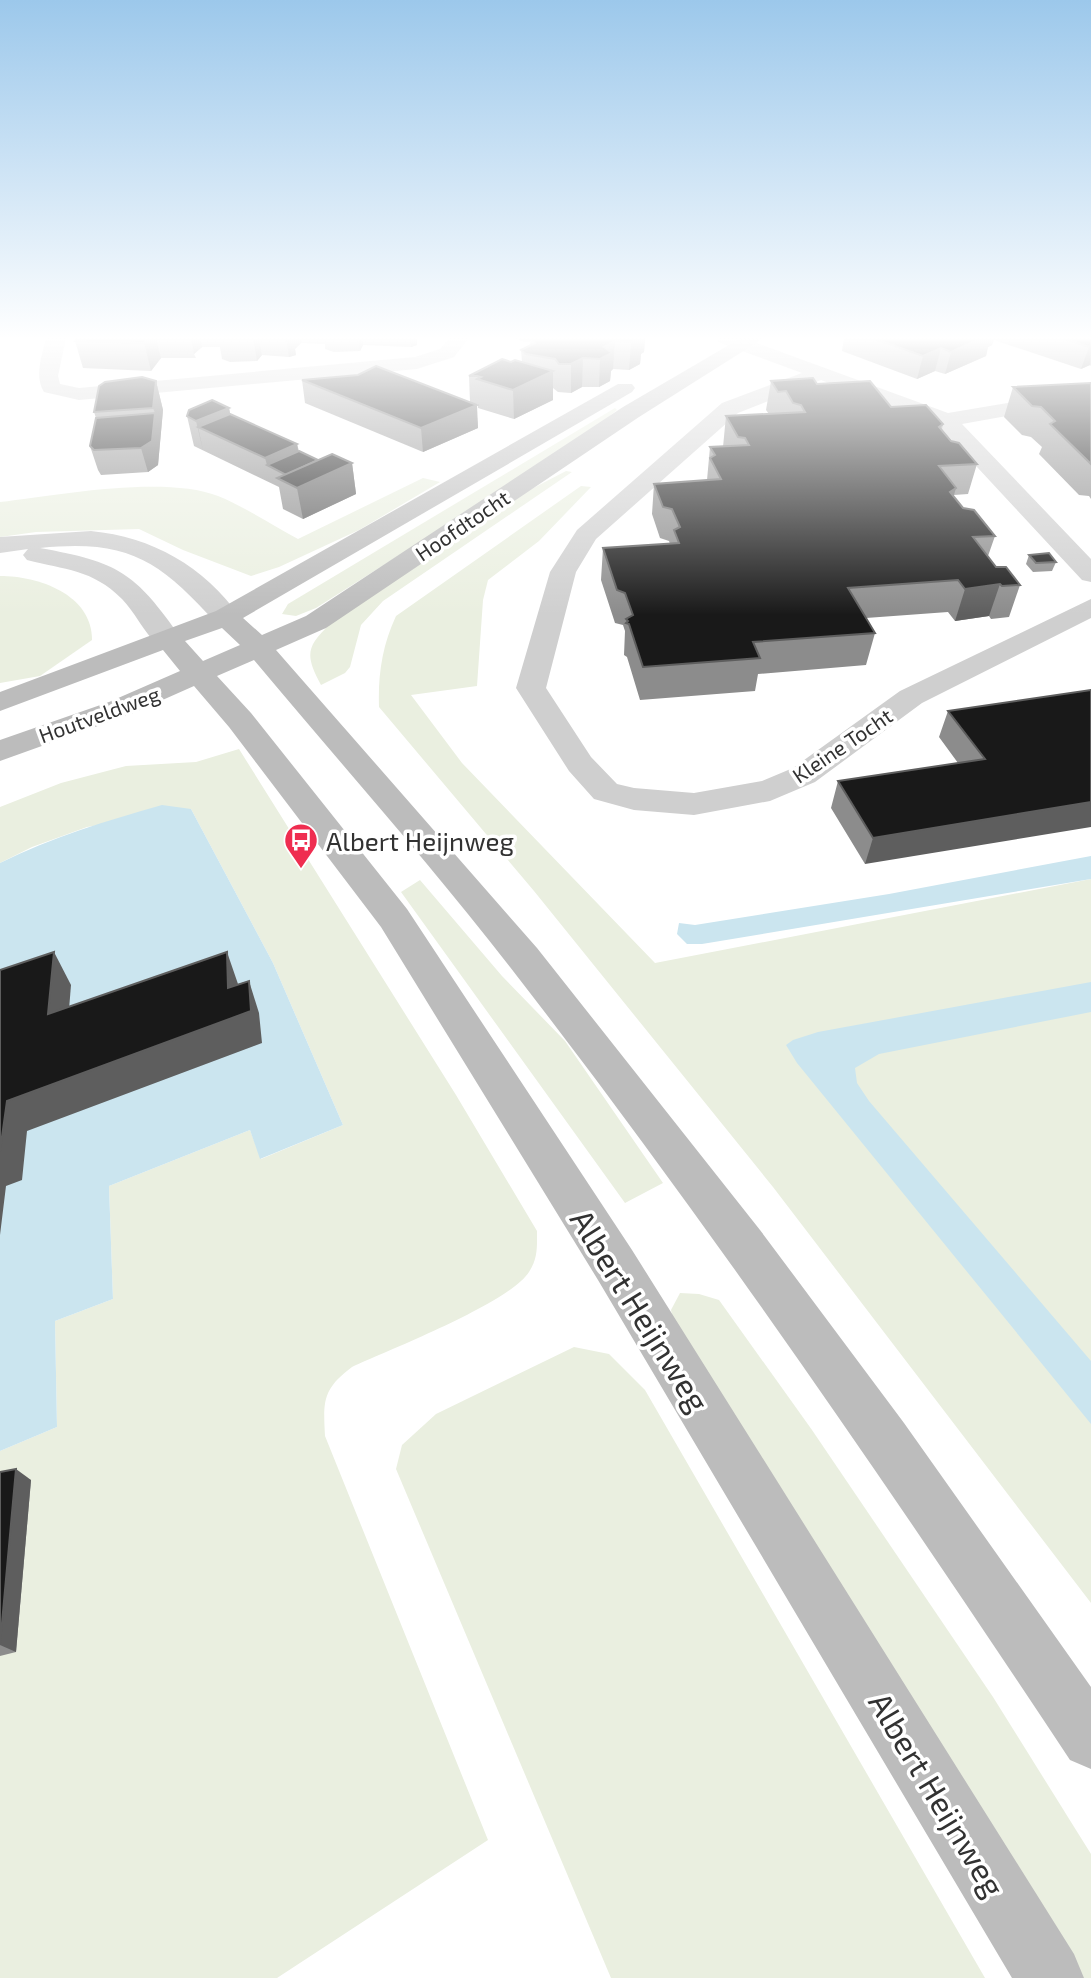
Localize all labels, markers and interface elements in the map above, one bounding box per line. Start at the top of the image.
street label: Hoofdtocht [410,484,514,566]
street label: Houtveldweg [35,680,163,747]
street label: Kleine Tocht [787,702,897,788]
bus stop icon: Albert Heijnweg [282,821,320,870]
place label: Albert Heijnweg [326,825,514,856]
street label: Albert Heijnweg [563,1202,718,1419]
street label: Albert Heijnweg [861,1685,1014,1904]

